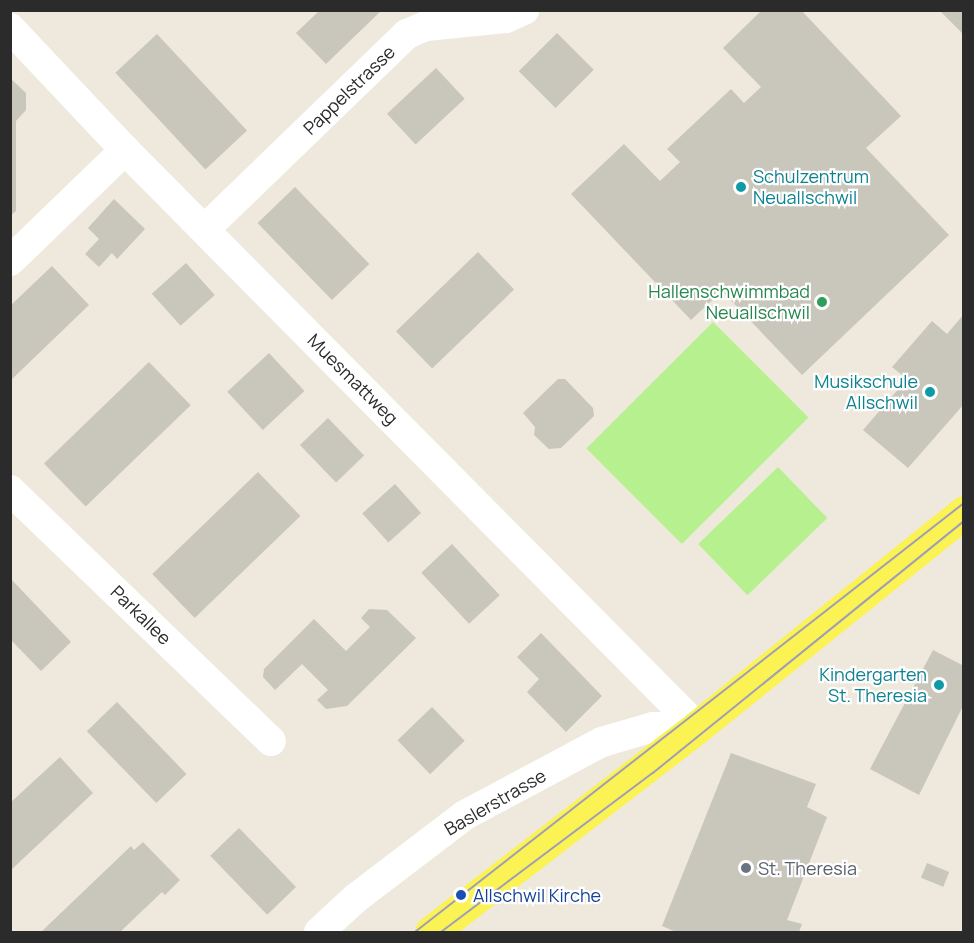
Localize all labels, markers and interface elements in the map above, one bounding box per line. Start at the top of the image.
street label: Pappelstrasse [299,41,399,139]
place label: Schulzentrum Neuallschwil [753,166,869,208]
marker: Schulzentrum Neuallschwil [734,180,748,194]
place label: Hallenschwimmbad Neuallschwil [648,281,810,324]
marker: Hallenschwimmbad Neuallschwil [815,295,829,309]
street label: Muesmattweg [303,329,403,429]
place label: Musikschule Allschwil [814,371,918,413]
marker: Musikschule Allschwil [923,385,937,399]
street label: Parkallee [106,581,176,649]
place label: Kindergarten St. Theresia [819,664,927,706]
marker: Kindergarten St. Theresia [932,678,946,692]
street label: Baslerstrasse [440,764,550,840]
place label: St. Theresia [758,857,857,879]
marker: St. Theresia [739,861,753,875]
place label: Allschwil Kirche [473,884,601,906]
marker: Allschwil Kirche [454,888,468,902]

